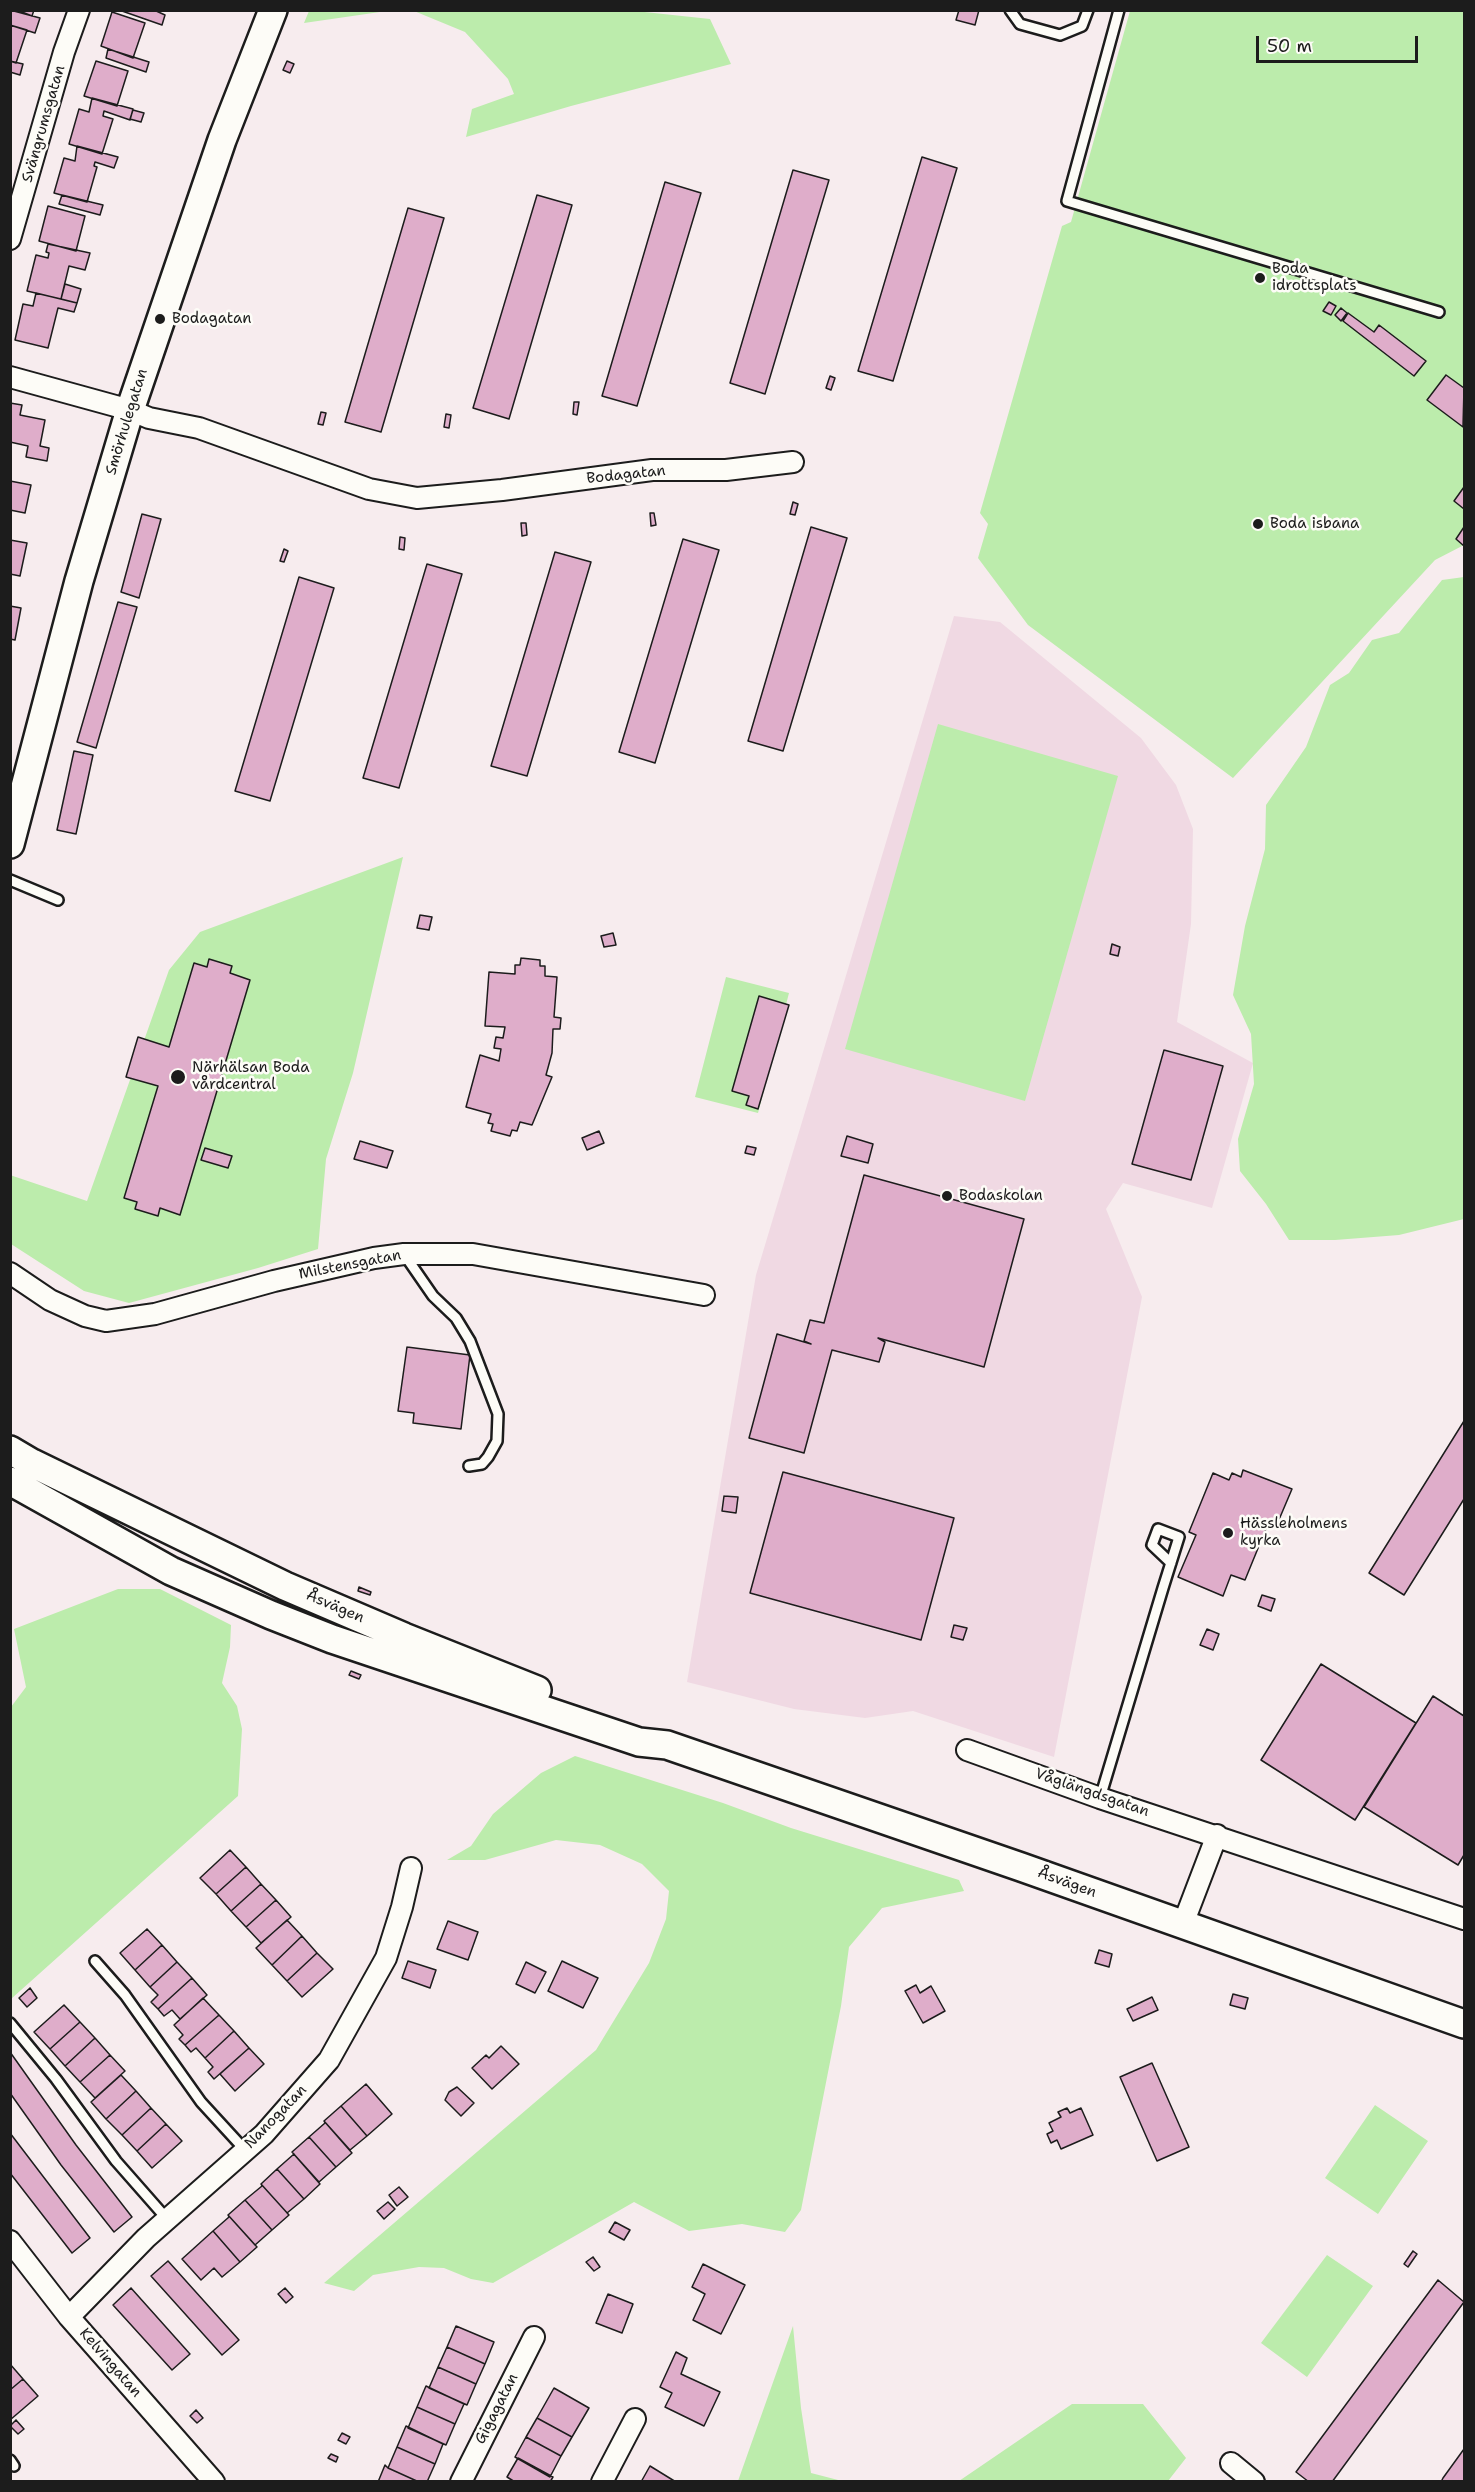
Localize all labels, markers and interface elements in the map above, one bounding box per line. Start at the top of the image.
scale bar [1259,24,1421,62]
text: 50 m [1267,34,1312,58]
street label: Svängrumsgatan [19,63,69,185]
place label: Boda idrottsplats [1272,260,1357,295]
marker: Boda idrottsplats [1253,271,1267,285]
place label: Bodagatan [172,310,251,328]
marker: Bodagatan [153,312,167,326]
street label: Smörhulegatan [102,367,152,477]
street label: Bodagatan [586,462,666,488]
place label: Boda isbana [1270,515,1359,533]
marker: Boda isbana [1251,517,1265,531]
place label: Närhälsan Boda vårdcentral [192,1059,310,1094]
marker: Närhälsan Boda vårdcentral [169,1068,187,1086]
place label: Bodaskolan [959,1187,1043,1205]
marker: Bodaskolan [940,1189,954,1203]
street label: Milstensgatan [297,1246,403,1284]
place label: Hässleholmens kyrka [1240,1515,1348,1550]
marker: Hässleholmens kyrka [1221,1526,1235,1540]
street label: Åsvägen [303,1587,367,1627]
street label: Våglängdsgatan [1033,1765,1151,1821]
street label: Åsvägen [1035,1864,1099,1902]
street label: Nanogatan [241,2081,311,2153]
street label: Kelvingatan [75,2325,145,2401]
street label: Gigagatan [472,2371,522,2447]

